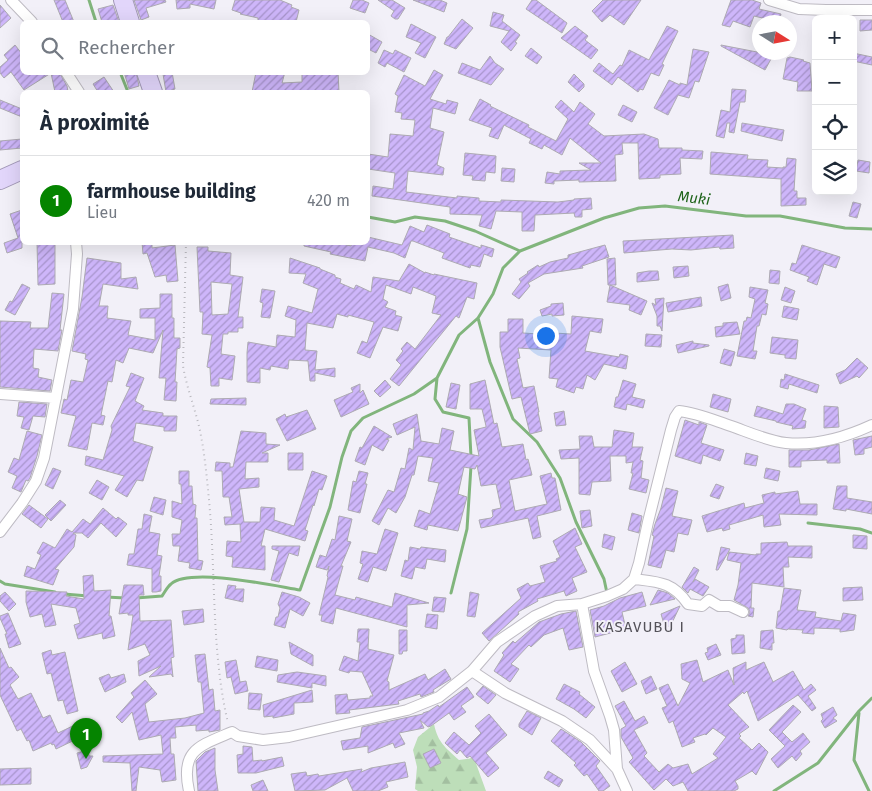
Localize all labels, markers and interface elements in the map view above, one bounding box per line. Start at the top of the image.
north arrow [752,15,797,60]
map controls [812,15,857,195]
button: + [812,15,857,60]
search box [20,20,370,75]
icon: search [38,34,66,62]
text: Rechercher [78,36,175,59]
button: − [812,60,857,105]
button: locate [812,105,857,150]
text: À proximité [40,110,149,136]
button: layers [812,150,857,195]
text: farmhouse building [87,180,256,203]
water label: Muki [677,187,711,209]
text: 1 [52,191,60,210]
text: 420 m [307,191,350,210]
text: Lieu [87,203,118,222]
your location [533,323,559,349]
district label: KASAVUBU I [595,618,685,636]
pin: 1 [70,718,102,759]

